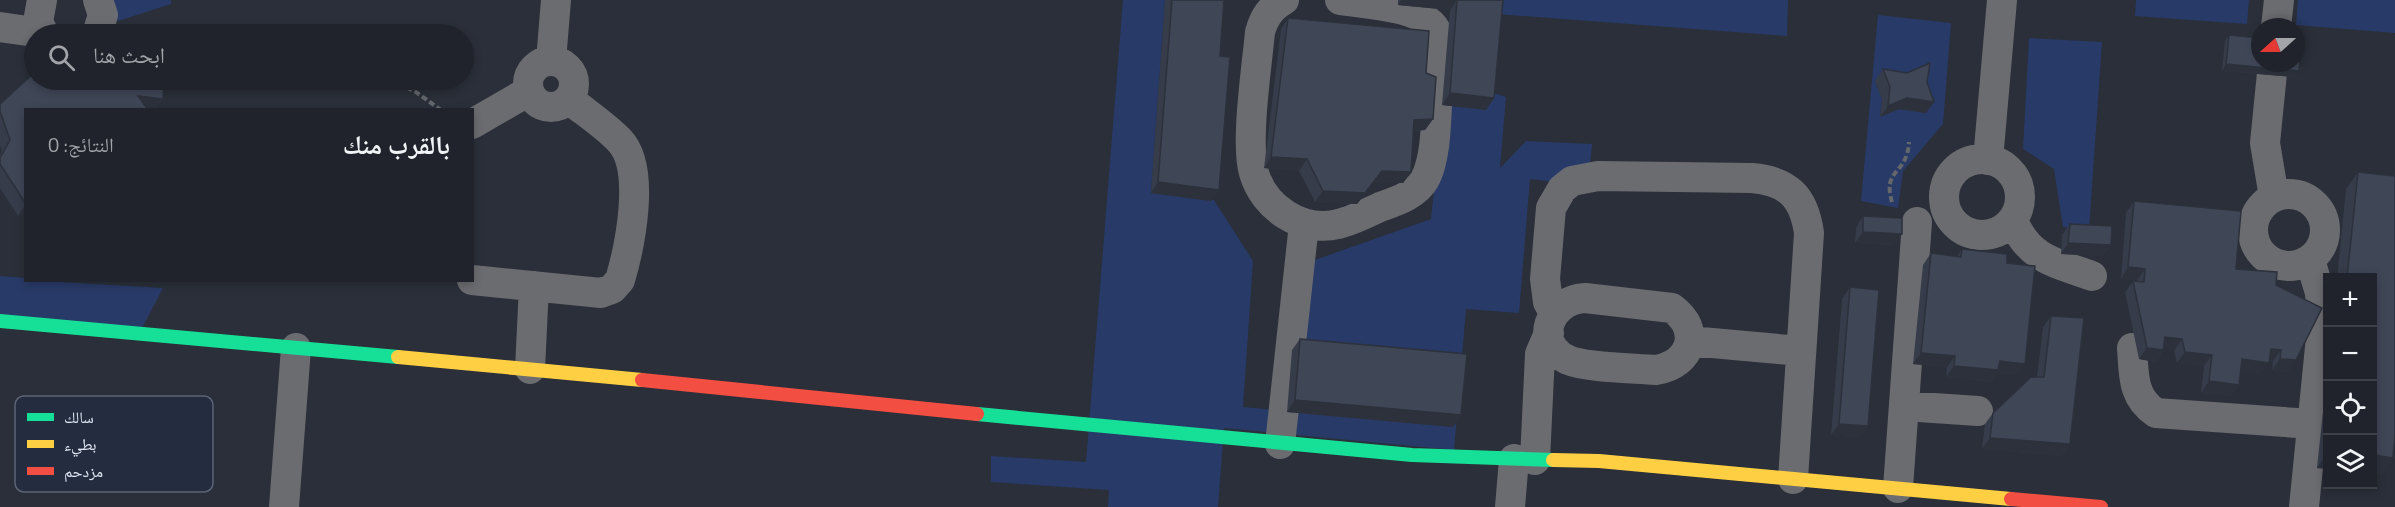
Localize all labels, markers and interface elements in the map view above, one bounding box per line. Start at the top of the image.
north arrow [2251,18,2305,72]
search box [24,24,474,90]
text: ابحث هنا [93,38,165,72]
icon: search [45,41,78,74]
text: بالقرب منك [343,125,450,164]
text: النتائج: 0 [48,129,114,160]
map controls [2323,273,2377,489]
button: + [2323,273,2377,327]
button: − [2323,327,2377,381]
button: locate [2323,381,2377,435]
legend [15,396,213,492]
text: سالك [64,405,94,429]
text: بطيء [64,432,96,457]
button: layers [2323,435,2377,489]
text: مزدحم [64,459,103,483]

